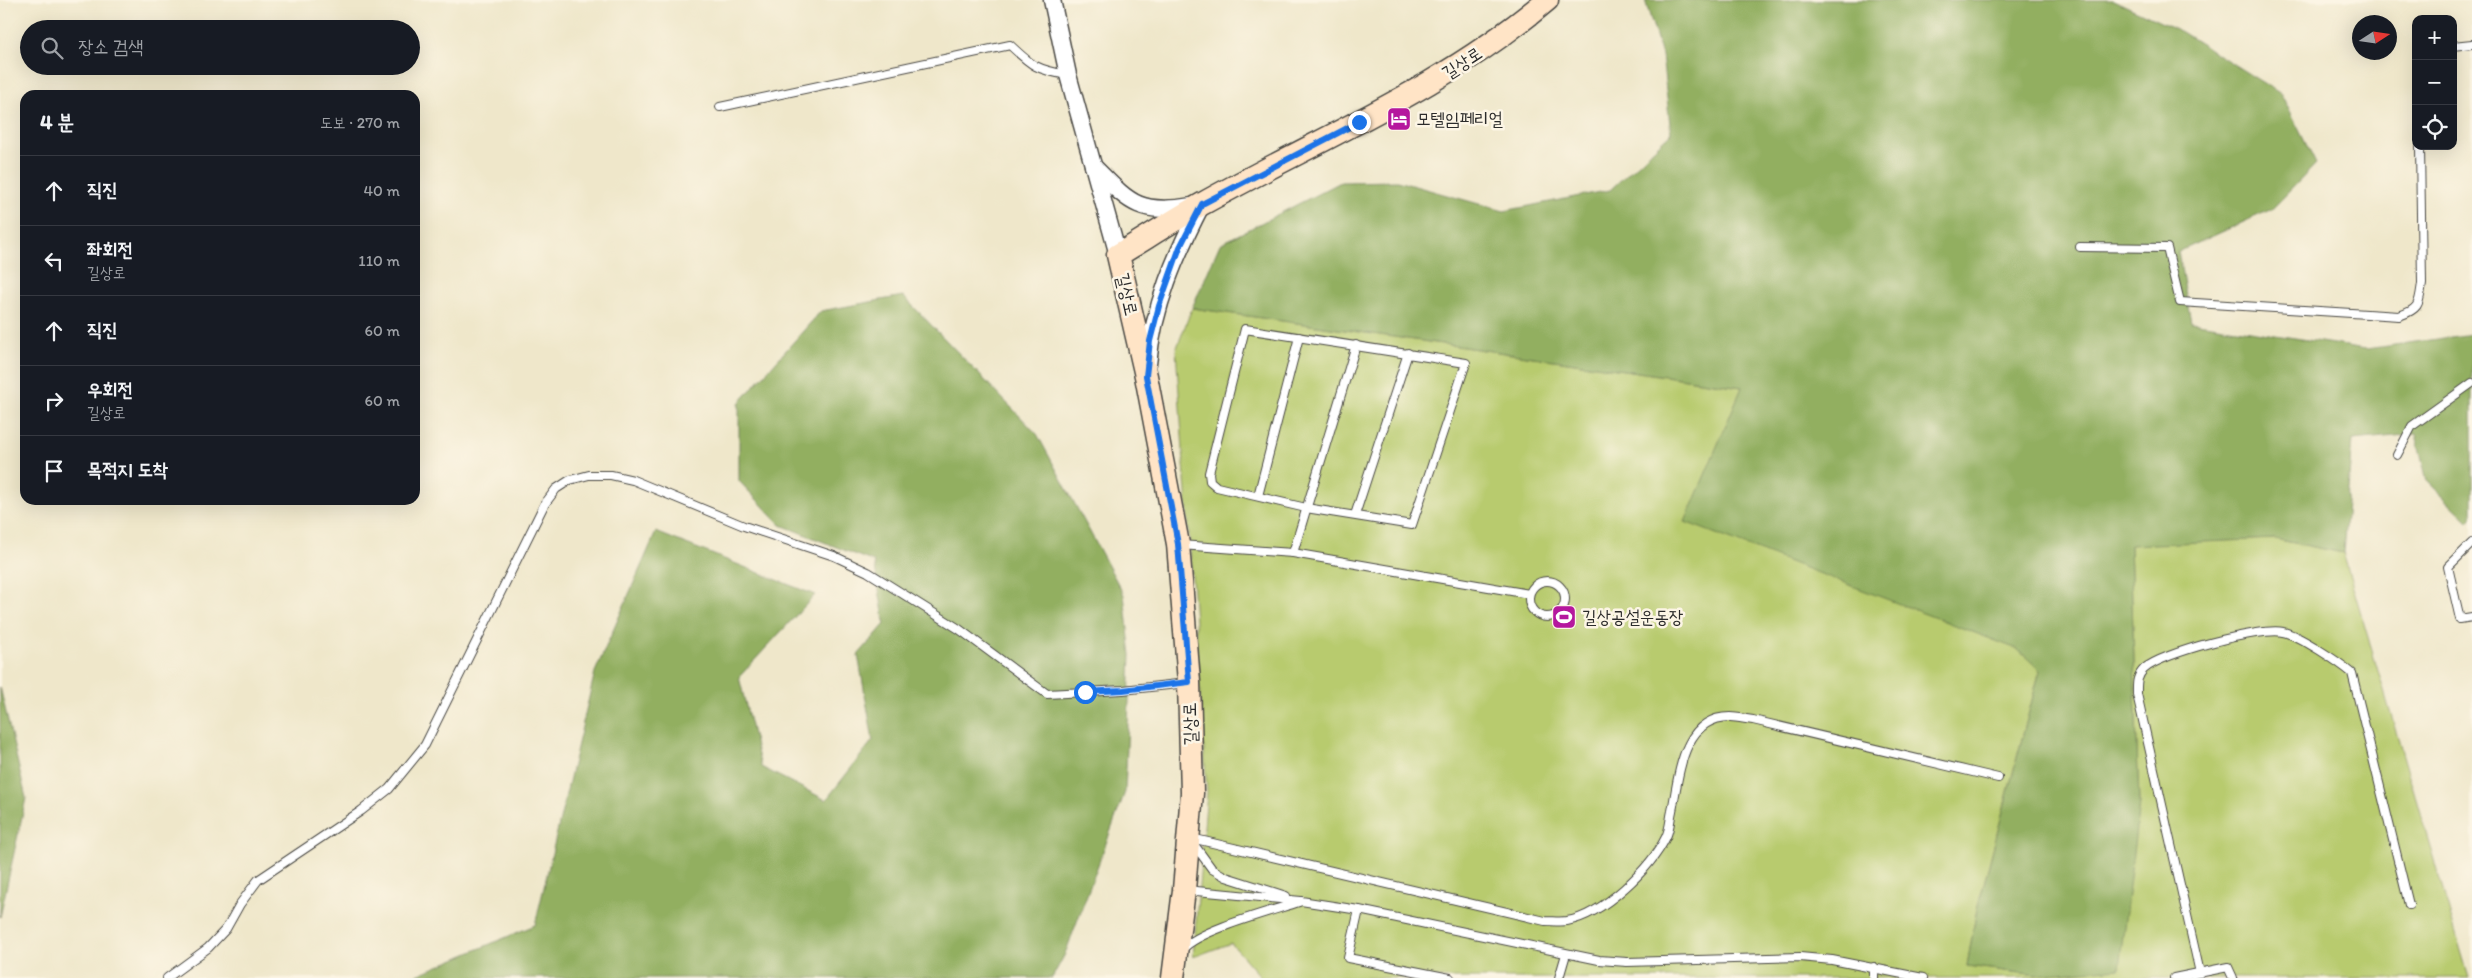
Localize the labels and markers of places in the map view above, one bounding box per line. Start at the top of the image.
hotel icon: 모텔임페리얼 [1386,106,1412,132]
place label: 모텔임페리얼 [1416,108,1503,130]
sports icon: 길상공설운동장 [1551,604,1577,630]
place label: 길상공설운동장 [1582,606,1683,628]

